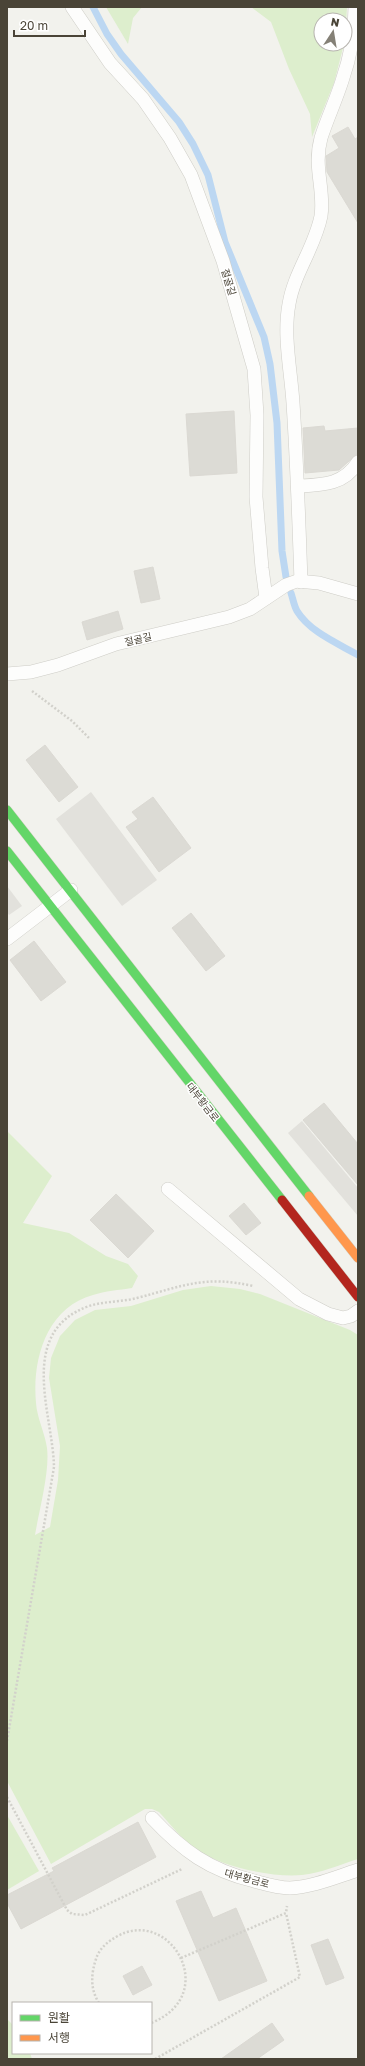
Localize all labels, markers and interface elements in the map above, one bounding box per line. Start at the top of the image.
scale bar [14,12,85,38]
north arrow [313,12,353,52]
text: N [330,15,341,29]
text: 20 m [20,18,48,33]
street label: 절골길 [219,267,239,297]
street label: 절골길 [123,630,153,648]
street label: 대부황금로 [184,1080,222,1124]
street label: 대부황금로 [223,1866,271,1890]
legend [12,2002,152,2054]
text: 원활 [48,2010,70,2025]
text: 서행 [48,2030,70,2045]

